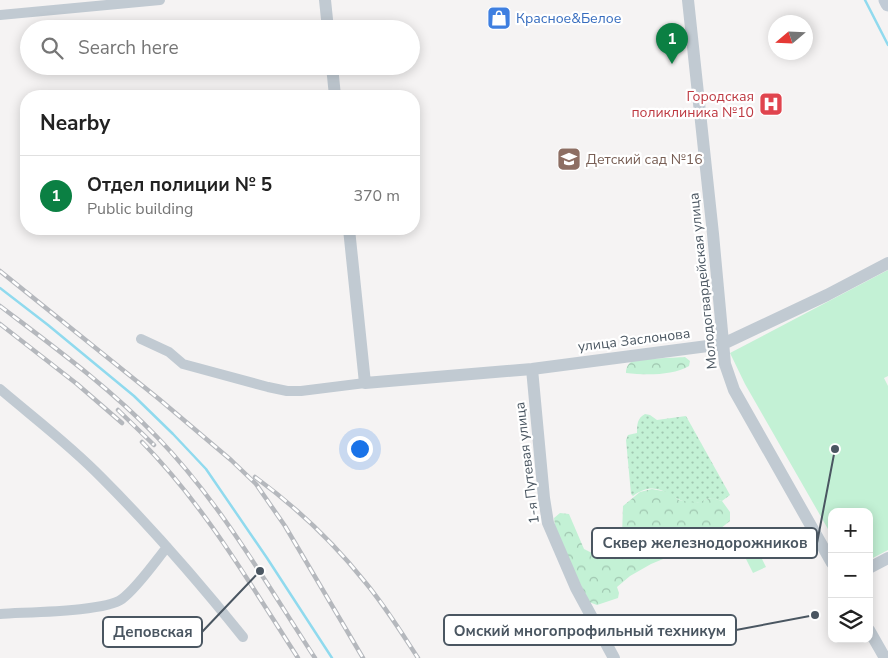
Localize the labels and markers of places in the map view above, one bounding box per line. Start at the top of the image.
shop icon: Красное&Белое [486,5,512,31]
place label: Красное&Белое [516,9,621,28]
pin: 1 [656,23,688,64]
place label: Городская поликлиника №10 [631,87,754,122]
hospital icon: Городская поликлиника №10 [758,91,784,117]
school or university icon: Детский сад №16 [556,146,582,172]
place label: Детский сад №16 [586,150,703,169]
callout: Сквер железнодорожников [592,528,817,558]
callout: Омский многопрофильный техникум [444,615,736,645]
callout: Деповская [103,617,202,647]

